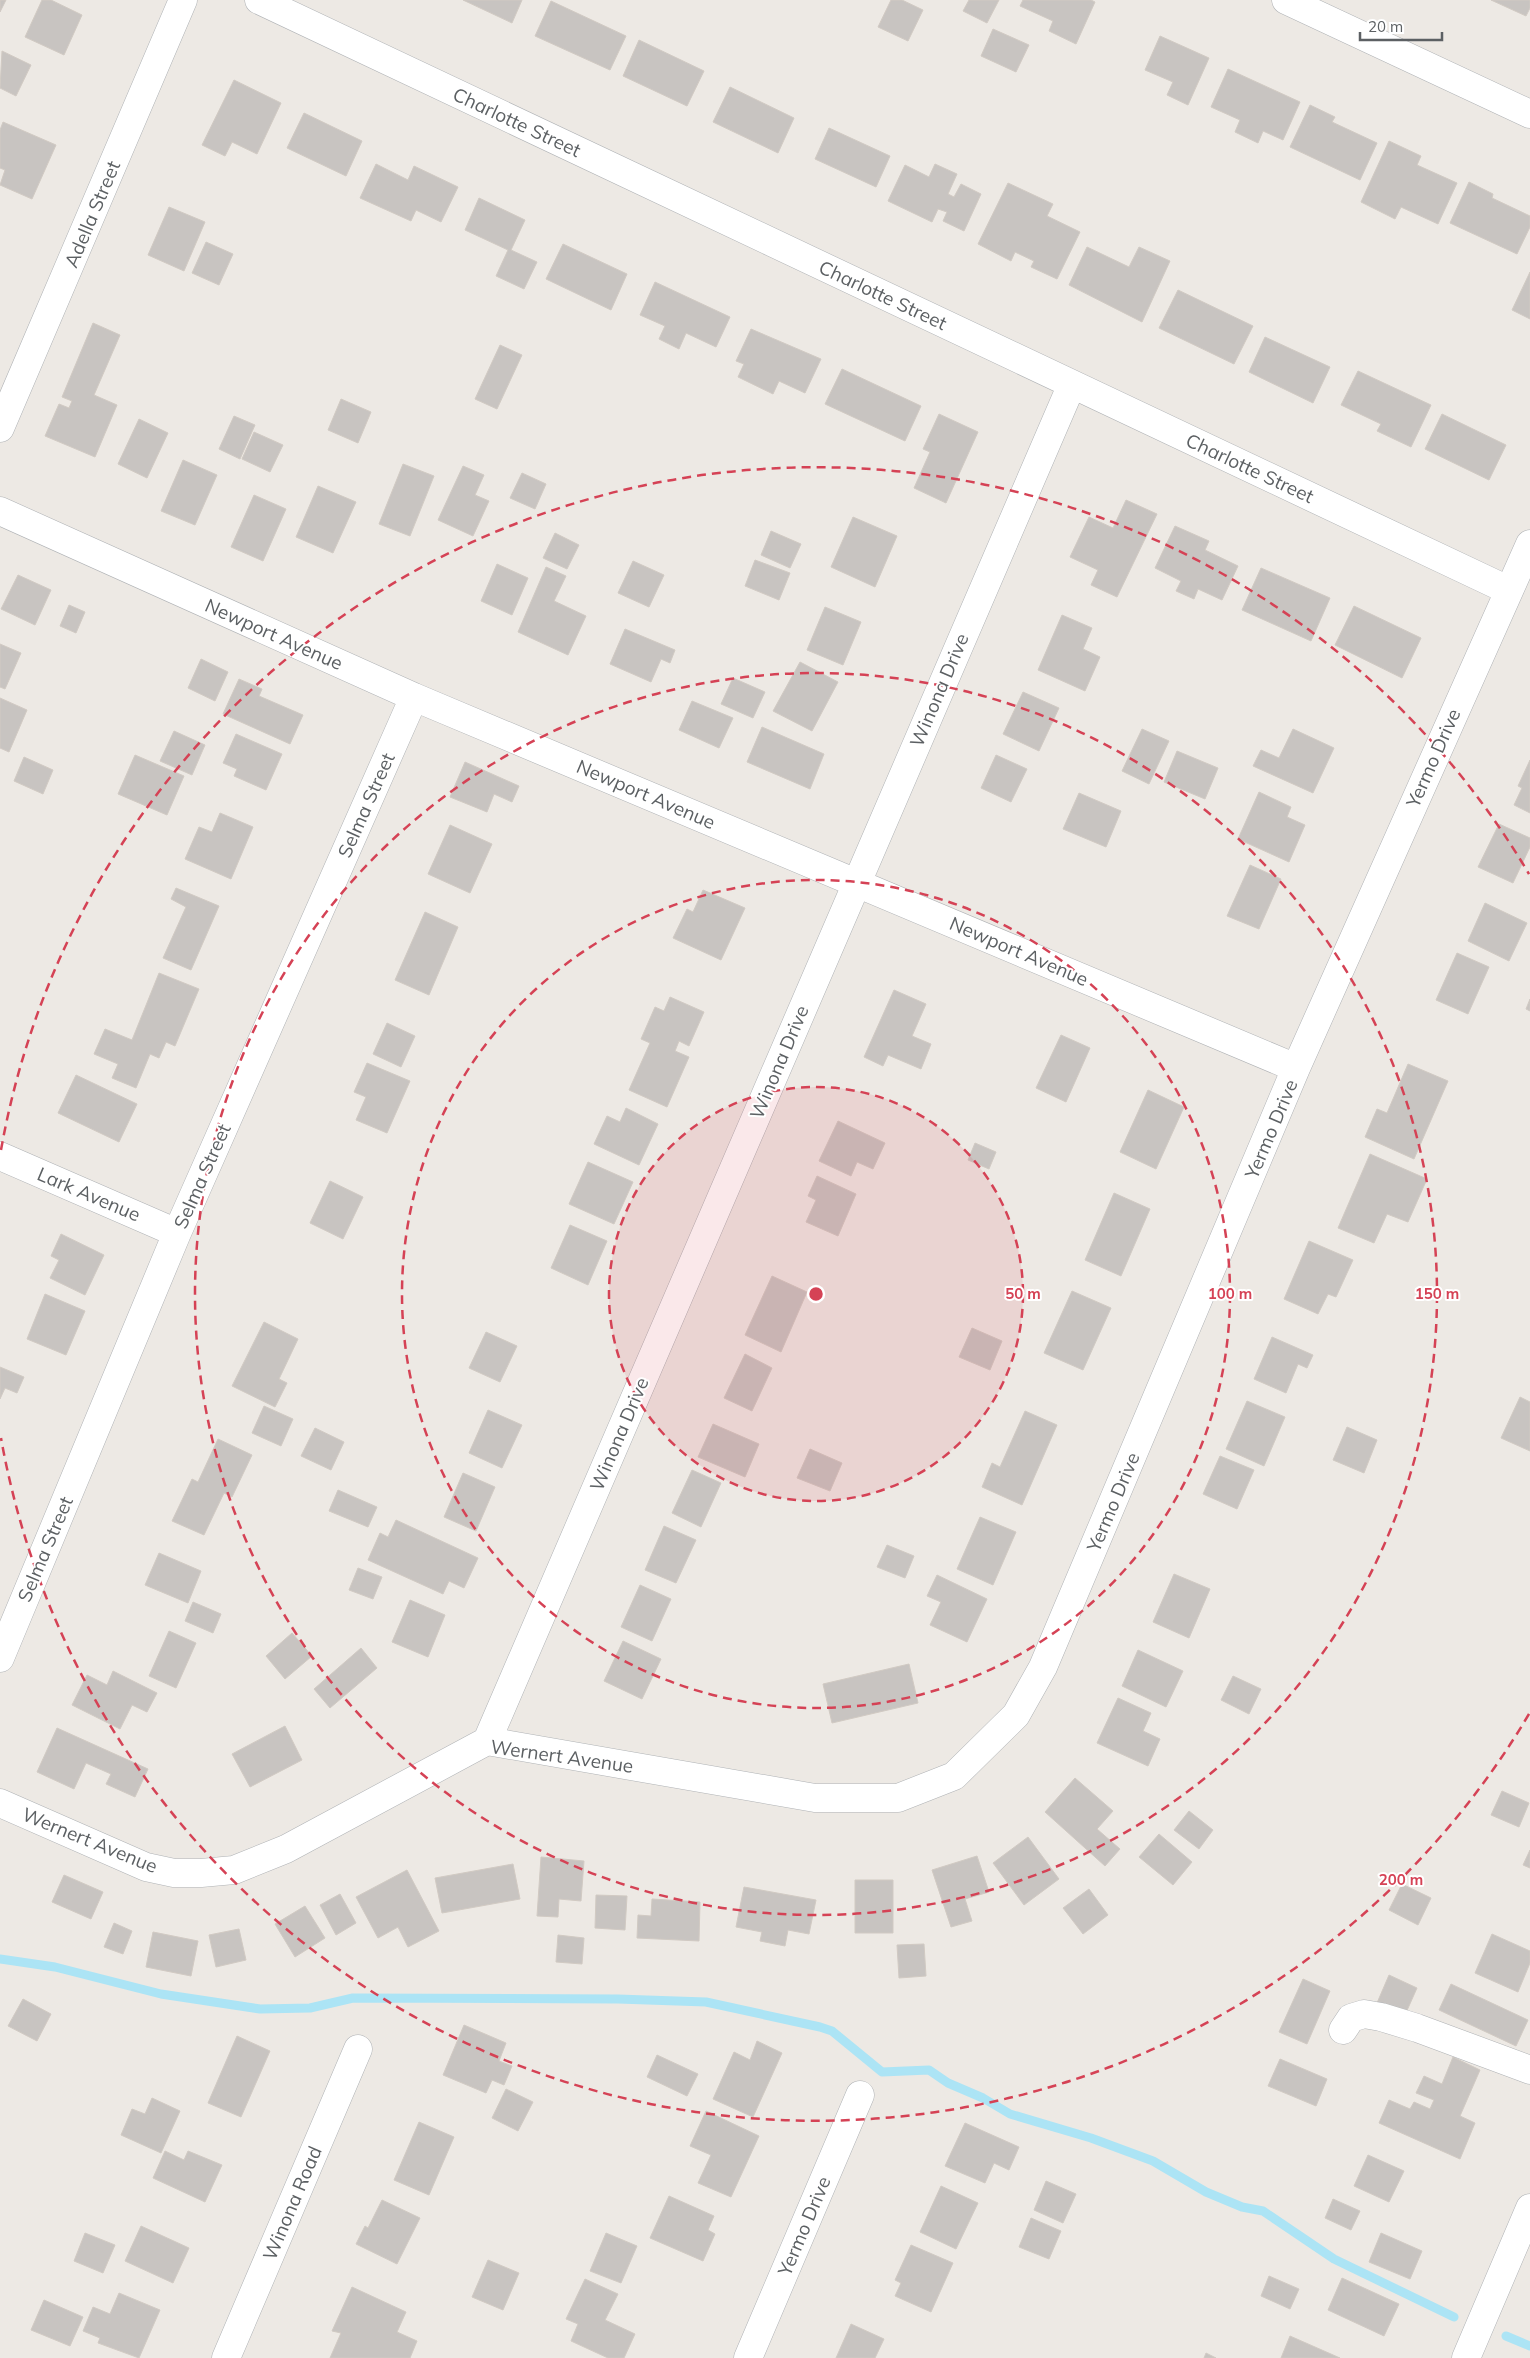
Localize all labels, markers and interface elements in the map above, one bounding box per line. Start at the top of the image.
scale bar [1360,10,1442,42]
text: 20 m [1368,17,1403,36]
street label: Charlotte Street [449,82,585,162]
street label: Adella Street [59,157,125,271]
street label: Charlotte Street [815,255,951,335]
street label: Charlotte Street [1182,428,1318,508]
street label: Newport Avenue [201,593,347,675]
street label: Winona Drive [904,630,974,750]
street label: Yermo Drive [1400,705,1465,812]
street label: Selma Street [332,749,400,861]
street label: Newport Avenue [573,754,719,834]
street label: Newport Avenue [946,911,1092,991]
street label: Winona Drive [744,1002,814,1122]
street label: Yermo Drive [1239,1076,1303,1183]
street label: Selma Street [168,1120,236,1232]
street label: Lark Avenue [34,1162,144,1226]
text: 50 m [1005,1284,1041,1303]
text: 100 m [1208,1284,1252,1303]
text: 150 m [1415,1284,1459,1303]
centre of rings [807,1285,825,1303]
street label: Winona Drive [584,1374,654,1494]
street label: Yermo Drive [1081,1449,1145,1556]
street label: Selma Street [12,1492,78,1605]
street label: Wernert Avenue [489,1734,635,1778]
street label: Wernert Avenue [19,1802,161,1878]
text: 200 m [1379,1870,1423,1889]
street label: Winona Road [257,2142,327,2264]
street label: Yermo Drive [772,2173,836,2280]

